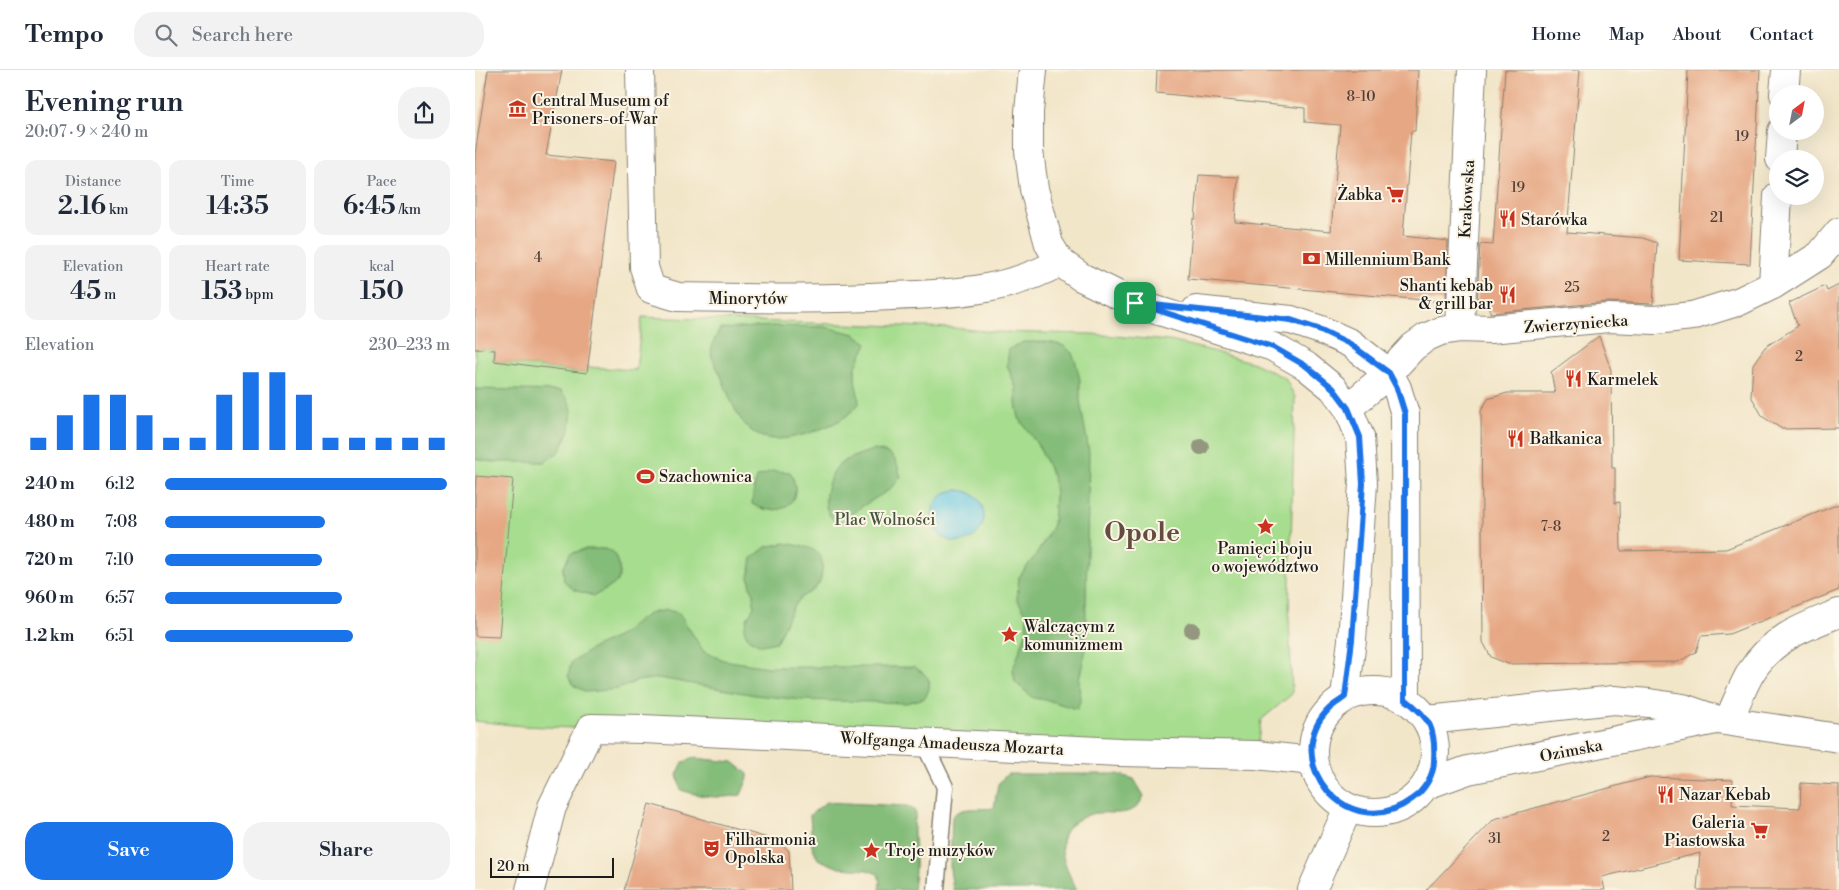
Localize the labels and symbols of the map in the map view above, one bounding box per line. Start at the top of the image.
north arrow [1769,85,1824,140]
house number: 8-10 [1347,88,1375,106]
place label: Central Museum of Prisoners-of-War [532,91,670,129]
museum icon: Central Museum of Prisoners-of-War [508,99,528,119]
house number: 19 [1735,128,1749,146]
street label: Krakowska [1455,158,1479,239]
house number: 19 [1511,179,1525,197]
place label: Żabka [1337,183,1383,205]
supermarket icon: Żabka [1386,184,1406,204]
restaurant icon: Starówka [1497,209,1517,229]
house number: 21 [1710,209,1724,227]
place label: Starówka [1521,210,1588,230]
house number: 4 [534,249,542,267]
bank icon: Millennium Bank [1301,249,1321,269]
place label: Millennium Bank [1325,250,1452,270]
place label: Shanti kebab & grill bar [1400,276,1493,314]
house number: 25 [1564,279,1580,297]
pin [1114,282,1156,324]
restaurant icon: Shanti kebab & grill bar [1497,284,1517,304]
street label: Minorytów [709,289,788,309]
street label: Zwierzyniecka [1523,310,1630,338]
house number: 2 [1795,348,1803,366]
restaurant icon: Karmelek [1563,369,1583,389]
place label: Karmelek [1587,370,1660,390]
restaurant icon: Bałkanica [1506,428,1526,448]
place label: Bałkanica [1529,429,1603,449]
sports icon: Szachownica [635,466,655,486]
place label: Szachownica [659,467,753,487]
park label: Plac Wolności [834,510,936,530]
place icon: Pamięci boju o województwo [1255,516,1275,536]
district label: Opole [1104,517,1180,549]
house number: 7-8 [1541,518,1561,536]
place label: Pamięci boju o województwo [1211,539,1319,577]
place label: Walczącym z komunizmem [1023,617,1123,655]
place icon: Walczącym z komunizmem [1000,625,1020,645]
street label: Wolfganga Amadeusza Mozarta [838,728,1065,760]
street label: Ozimska [1538,735,1605,767]
restaurant icon: Nazar Kebab [1655,784,1675,804]
place label: Nazar Kebab [1679,785,1771,805]
place label: Galeria Piastowska [1664,813,1746,851]
supermarket icon: Galeria Piastowska [1749,821,1769,841]
house number: 2 [1602,828,1610,846]
place label: Filharmonia Opolska [725,830,817,868]
house number: 31 [1488,830,1502,848]
theatre icon: Filharmonia Opolska [701,838,721,858]
place icon: Troje muzyków [861,840,881,860]
place label: Troje muzyków [885,841,995,861]
scale bar [490,855,614,878]

